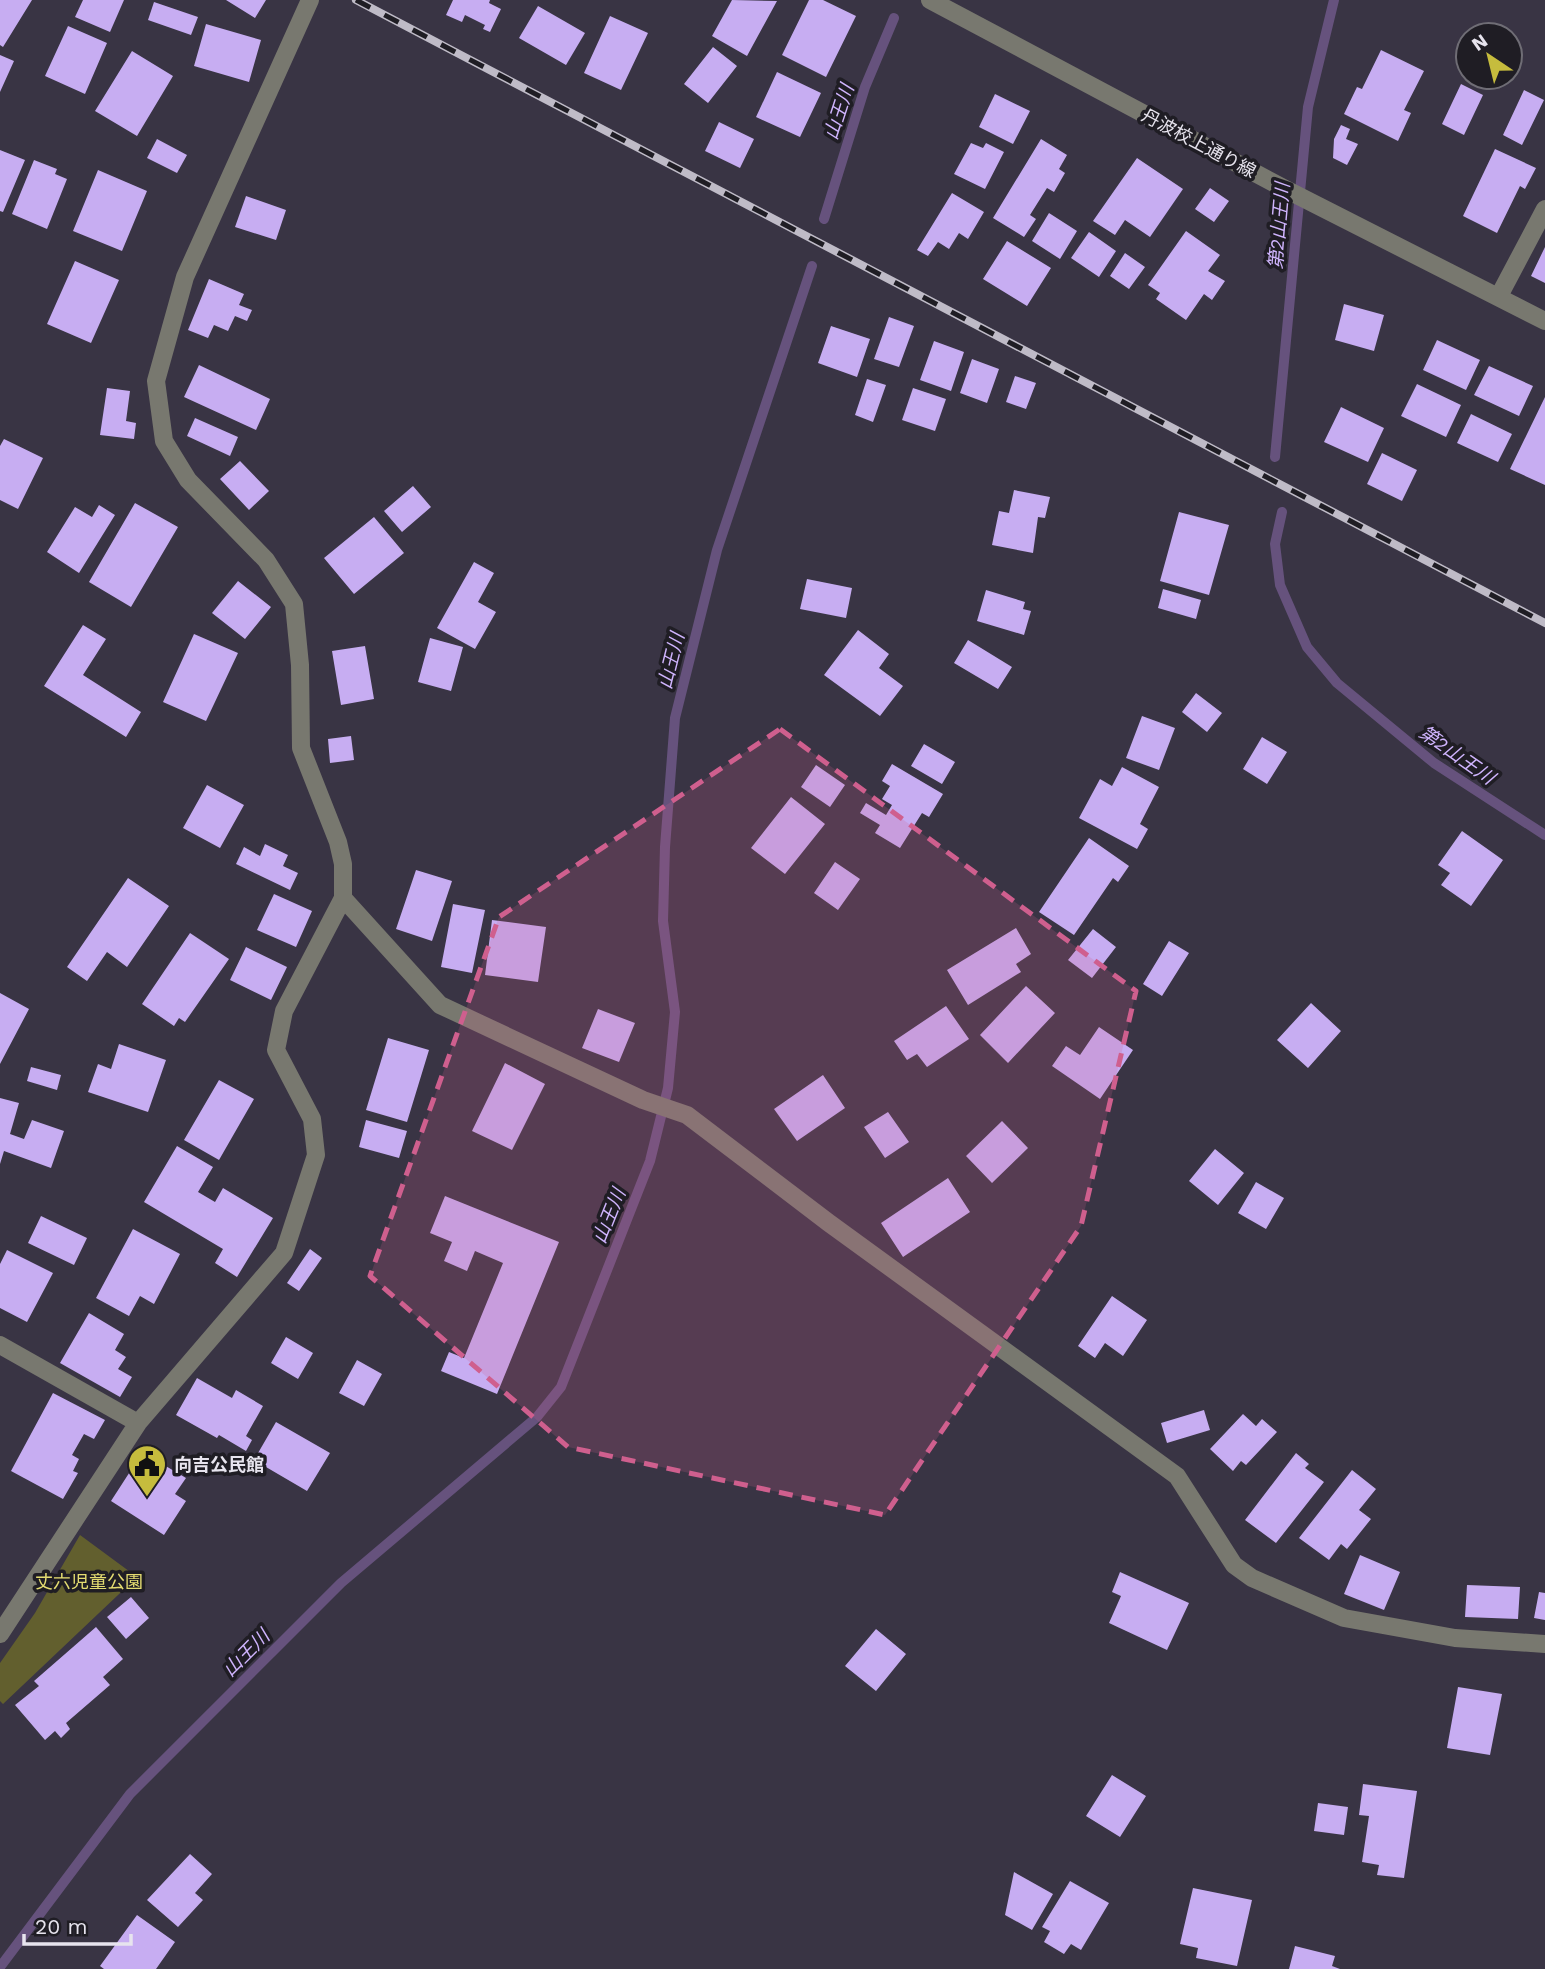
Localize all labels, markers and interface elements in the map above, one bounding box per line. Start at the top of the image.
north arrow [1454,21,1524,91]
text: N [1467,29,1492,56]
water label: 山王川 [819,79,859,143]
street label: 丹波校上通り線 [1138,104,1260,182]
water label: 第2山王川 [1264,180,1294,270]
water label: 山王川 [653,629,690,691]
water label: 第2山王川 [1415,721,1501,790]
water label: 山王川 [588,1183,631,1247]
public building icon: 向吉公民館 [126,1443,168,1498]
place label: 向吉公民館 [174,1454,264,1475]
park label: 丈六児童公園 [35,1571,143,1592]
water label: 山王川 [218,1623,276,1681]
scale bar [24,1902,131,1946]
text: 20 m [35,1914,87,1939]

